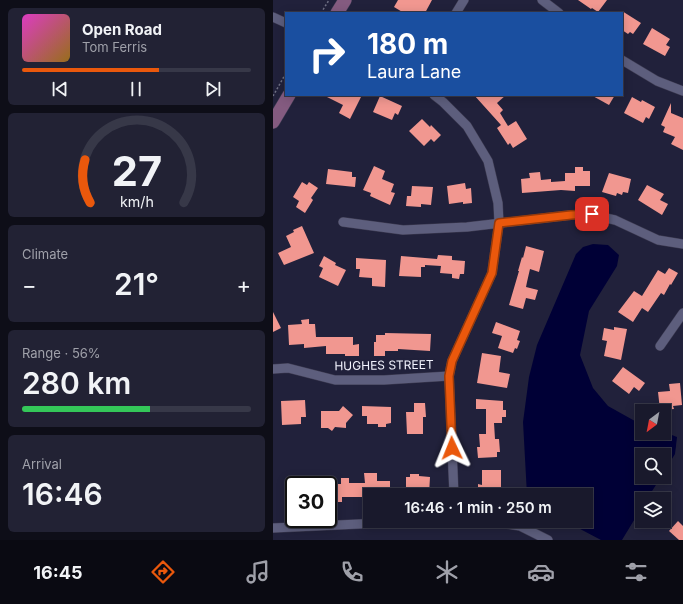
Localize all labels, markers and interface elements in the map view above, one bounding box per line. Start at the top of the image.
text: Open Road [82,20,162,39]
text: 180 m [367,27,448,61]
icon: right [301,28,353,80]
text: Tom Ferris [82,39,147,55]
text: Laura Lane [367,61,461,82]
icon: previous [49,78,71,100]
icon: pause [125,78,147,100]
icon: next [202,78,224,100]
text: 27 [111,146,162,196]
text: km/h [120,193,153,210]
pin [575,197,609,231]
icon: arrive [581,203,603,225]
text: Climate [22,246,68,262]
text: 21° [114,266,159,302]
text: − [22,272,37,298]
text: + [236,272,251,298]
text: Range · 56% [22,345,101,361]
street label: HUGHES STREET [334,357,434,373]
text: 280 km [22,365,131,401]
north arrow [635,404,671,440]
map controls [635,404,671,528]
position arrow [431,427,473,469]
button: search [635,448,671,484]
text: Arrival [22,456,62,472]
text: 16:46 [22,476,103,512]
speed limit sign: 30 [285,476,337,528]
button: layers [635,492,671,528]
text: 16:46 · 1 min · 250 m [404,498,552,517]
icon: directions [149,558,177,586]
icon: music [244,558,272,586]
icon: phone [338,558,366,586]
icon: climate [433,558,461,586]
icon: car [527,558,555,586]
icon: filters [622,558,650,586]
text: 16:45 [33,562,82,583]

